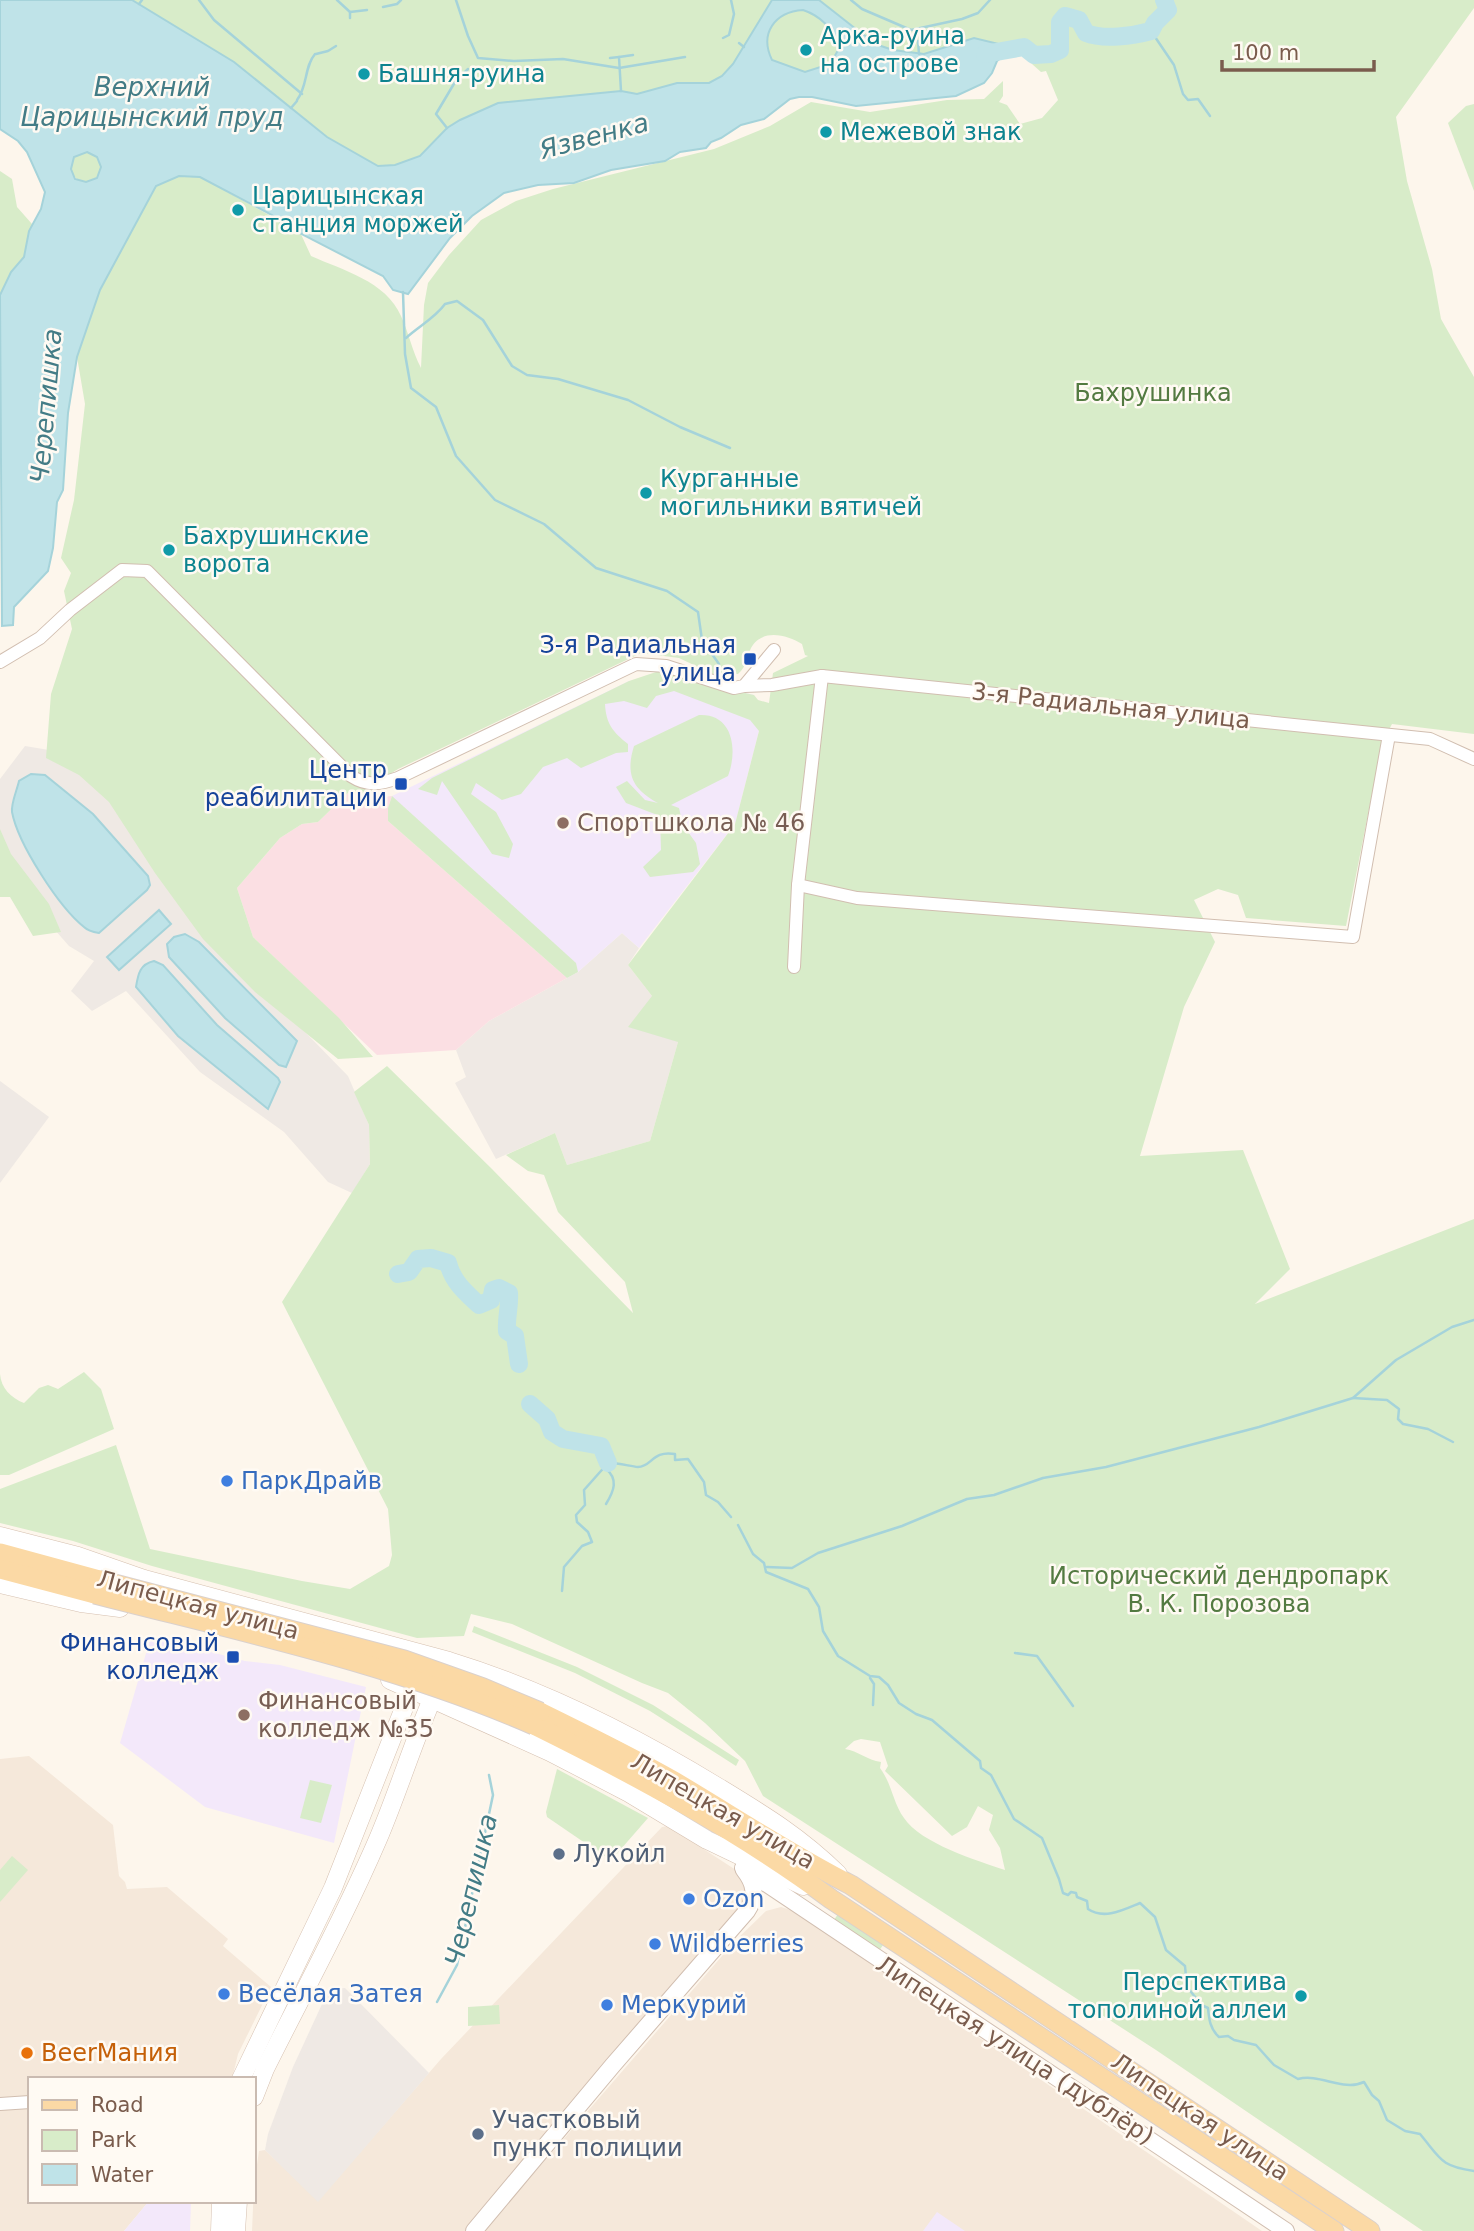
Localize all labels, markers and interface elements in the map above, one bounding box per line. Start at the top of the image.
place label: Арка-руина на острове [820,22,965,78]
scale bar [1222,28,1374,72]
text: 100 m [1232,41,1299,65]
marker: Арка-руина на острове [798,42,814,58]
place label: Башня-руина [378,60,545,88]
marker: Башня-руина [356,66,372,82]
water label: Верхний Царицынский пруд [20,72,284,132]
water label: Язвенка [535,107,652,165]
place label: Межевой знак [840,118,1022,146]
marker: Межевой знак [818,124,834,140]
place label: Царицынская станция моржей [252,182,464,238]
marker: Царицынская станция моржей [230,202,246,218]
water label: Черепишка [24,327,68,485]
park label: Бахрушинка [1074,379,1232,407]
place label: Курганные могильники вятичей [660,465,922,521]
marker: Курганные могильники вятичей [638,485,654,501]
place label: Бахрушинские ворота [183,522,369,578]
marker: Бахрушинские ворота [161,542,177,558]
place label: З-я Радиальная улица [539,631,736,687]
marker: З-я Радиальная улица [742,651,758,667]
street label: 3-я Радиальная улица [970,677,1252,735]
place label: Центр реабилитации [205,756,387,812]
marker: Центр реабилитации [393,776,409,792]
place label: Спортшкола № 46 [577,809,805,837]
marker: Спортшкола № 46 [555,815,571,831]
place label: ПаркДрайв [241,1467,382,1495]
marker: ПаркДрайв [219,1473,235,1489]
park label: Исторический дендропарк В. К. Порозова [1049,1562,1389,1618]
street label: Липецкая улица [94,1565,302,1645]
place label: Финансовый колледж [60,1629,219,1685]
marker: Финансовый колледж [225,1649,241,1665]
place label: Финансовый колледж №35 [258,1687,434,1743]
marker: Финансовый колледж №35 [236,1707,252,1723]
street label: Липецкая улица [626,1747,820,1875]
water label: Черепишка [439,1811,503,1969]
place label: Лукойл [573,1840,665,1868]
marker: Лукойл [551,1846,567,1862]
place label: Ozon [703,1885,764,1913]
marker: Ozon [681,1891,697,1907]
place label: Wildberries [669,1930,804,1958]
marker: Wildberries [647,1936,663,1952]
street label: Липецкая улица (дублёр) [871,1950,1159,2150]
place label: Перспектива тополиной аллеи [1068,1968,1287,2024]
place label: Весёлая Затея [238,1980,423,2008]
marker: Весёлая Затея [216,1986,232,2002]
marker: Перспектива тополиной аллеи [1293,1988,1309,2004]
place label: Меркурий [621,1991,747,2019]
marker: Меркурий [599,1997,615,2013]
place label: BeerМания [41,2039,178,2067]
marker: BeerМания [19,2045,35,2061]
street label: Липецкая улица [1106,2047,1294,2187]
legend [28,2077,256,2203]
text: Road [91,2093,144,2117]
place label: Участковый пункт полиции [492,2106,683,2162]
marker: Участковый пункт полиции [470,2126,486,2142]
text: Park [91,2128,137,2152]
text: Water [91,2163,153,2187]

